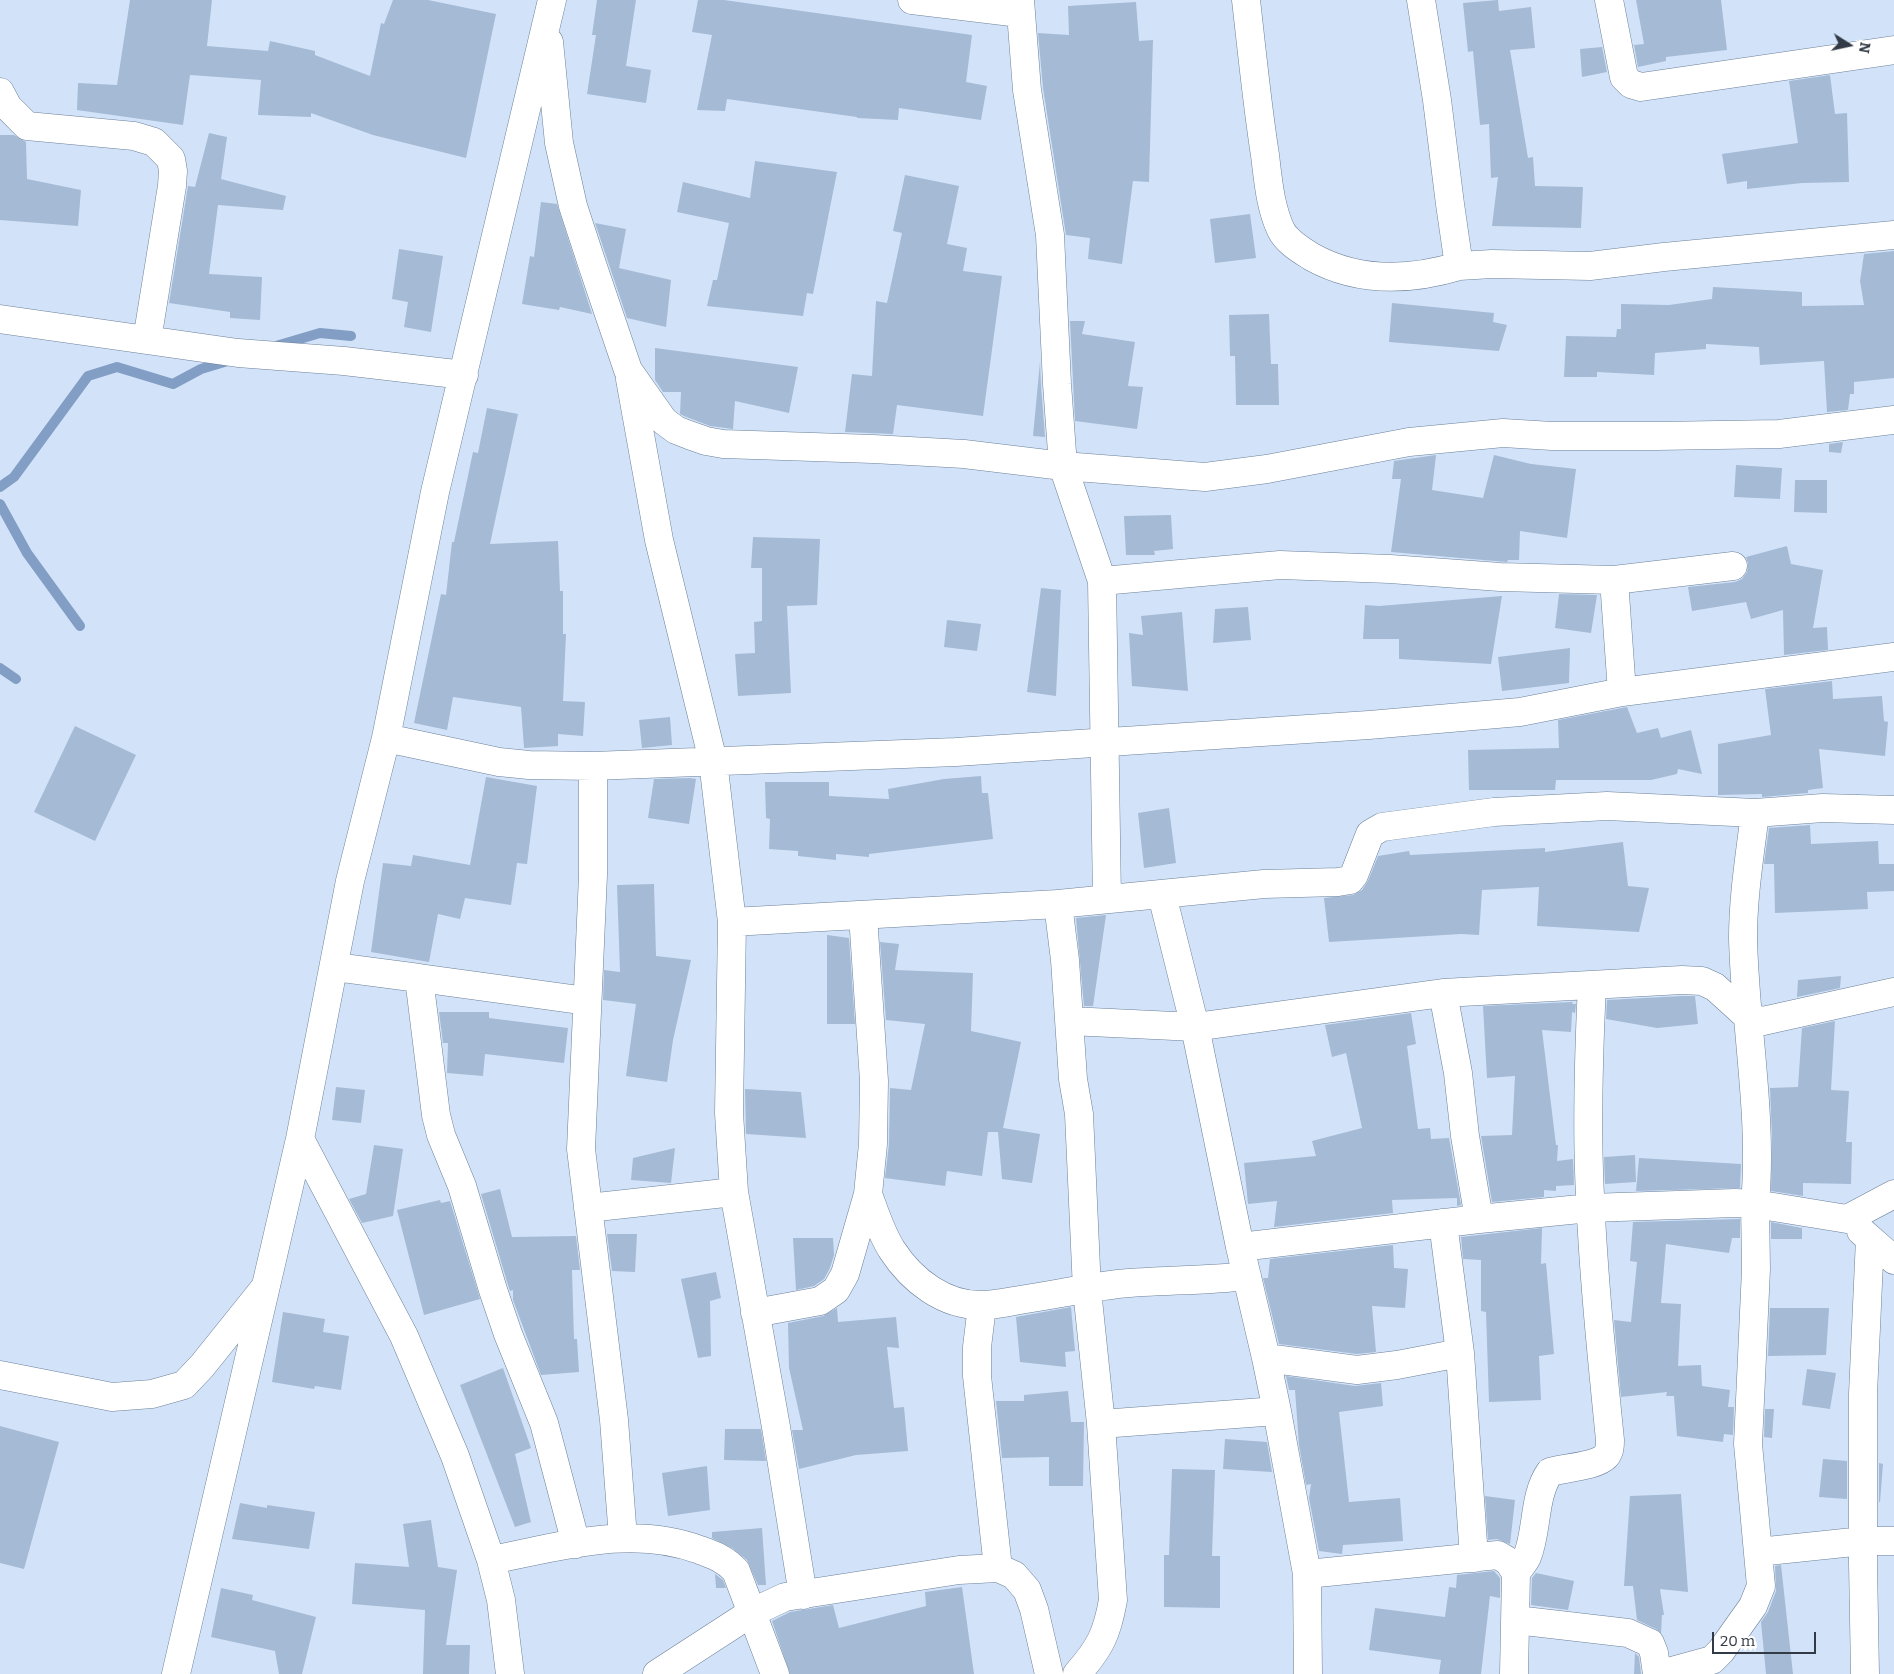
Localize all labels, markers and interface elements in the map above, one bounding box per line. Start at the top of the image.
north arrow [1824,20,1874,70]
text: N [1855,41,1874,54]
scale bar [1714,1622,1818,1654]
text: 20 m [1720,1632,1755,1650]

